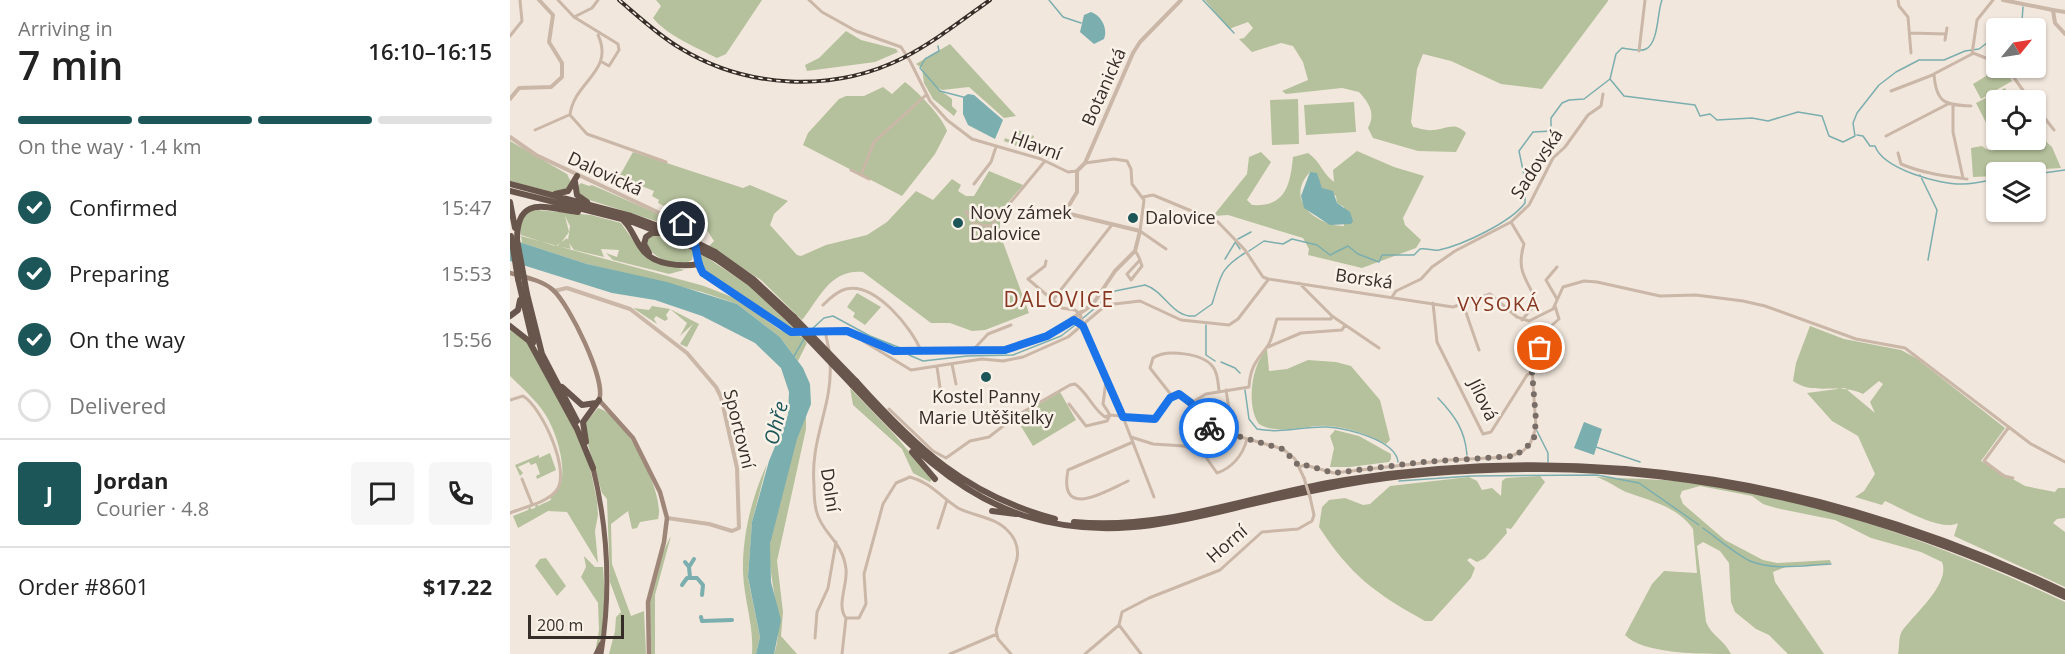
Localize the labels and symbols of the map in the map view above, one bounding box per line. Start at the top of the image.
north arrow [1986,18,2046,78]
street label: Botanická [1075,44,1131,129]
street label: Sadovská [1505,124,1568,203]
street label: Hlavní [1008,125,1065,165]
street label: Dalovická [564,145,647,201]
pin [657,198,708,249]
place label: Nový zámek Dalovice [970,200,1072,245]
place label: Dalovice [1145,205,1216,229]
marker: Dalovice [1126,211,1140,225]
marker: Nový zámek Dalovice [951,216,965,230]
street label: Borská [1334,262,1394,294]
district label: DALOVICE [1003,285,1115,313]
district label: VYSOKÁ [1457,290,1541,317]
pin [1514,322,1565,373]
marker: Kostel Panny Marie Utěšitelky [979,370,993,384]
street label: Jílová [1463,373,1504,424]
place label: Kostel Panny Marie Utěšitelky [918,384,1055,429]
street label: Sportovní [719,387,762,471]
water label: Ohře [757,398,794,447]
courier [1179,398,1239,458]
street label: Dolní [816,466,846,514]
street label: Horní [1201,518,1252,568]
scale bar [528,612,624,640]

